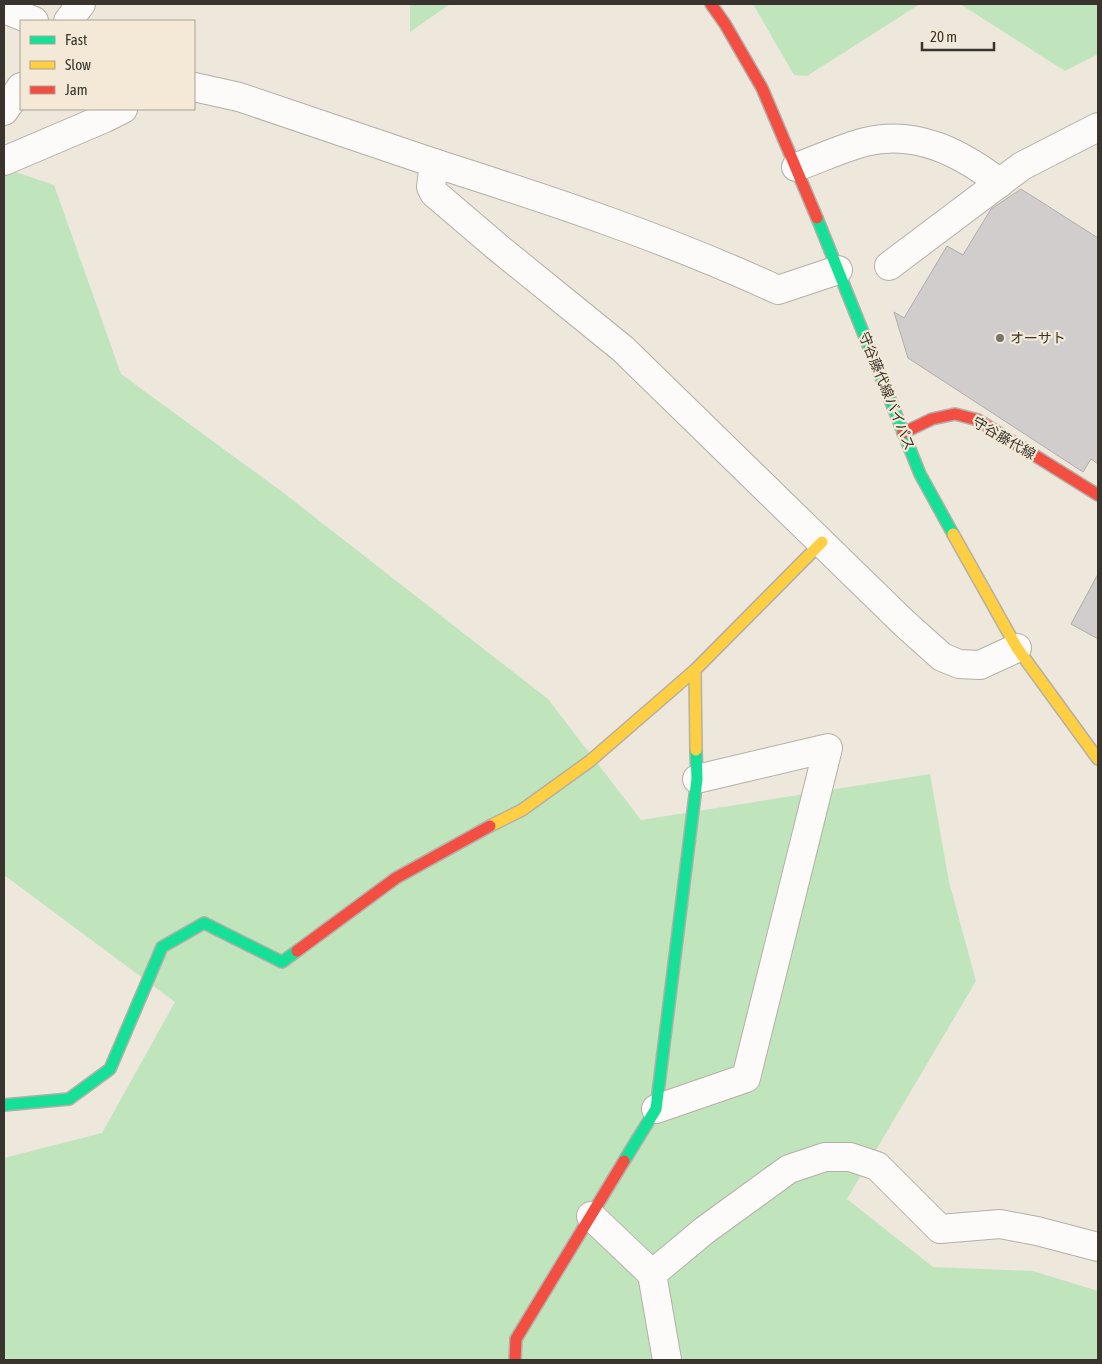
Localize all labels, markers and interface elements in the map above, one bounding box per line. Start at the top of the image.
legend [20,20,195,110]
scale bar [922,20,994,52]
text: 20 m [930,28,957,45]
text: Fast [65,31,87,48]
text: Slow [65,56,91,73]
text: Jam [65,81,88,98]
street label: 守谷藤代線バイパス [856,330,918,452]
place label: オーサト [1010,330,1066,346]
marker: オーサト [994,332,1006,344]
street label: 守谷藤代線 [970,414,1038,462]

